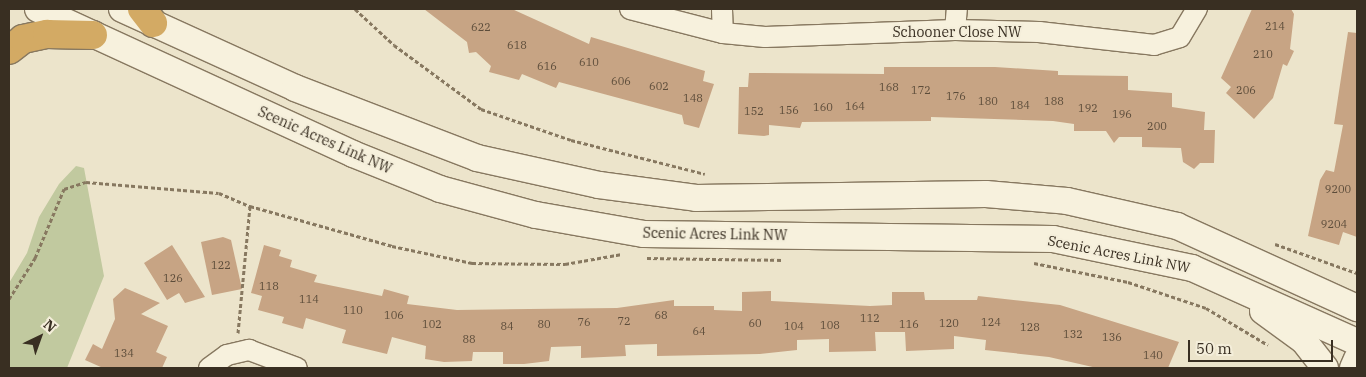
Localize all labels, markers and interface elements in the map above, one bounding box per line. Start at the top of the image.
house number: 214 [1265,19,1285,33]
house number: 622 [471,20,491,34]
street label: Schooner Close NW [892,24,1022,40]
house number: 618 [507,38,527,52]
house number: 210 [1253,47,1273,61]
house number: 610 [579,55,599,69]
house number: 616 [537,59,557,73]
house number: 606 [611,74,631,88]
house number: 602 [649,79,669,93]
house number: 168 [879,80,899,94]
house number: 172 [911,83,931,97]
house number: 206 [1236,83,1256,97]
house number: 176 [946,89,966,103]
house number: 148 [683,91,703,105]
house number: 180 [978,94,998,108]
house number: 188 [1044,94,1064,108]
house number: 184 [1010,98,1030,112]
house number: 164 [845,99,865,113]
house number: 160 [813,100,833,114]
house number: 192 [1078,101,1098,115]
street label: Scenic Acres Link NW [255,103,395,177]
house number: 156 [779,103,799,117]
house number: 152 [744,104,764,118]
house number: 196 [1112,107,1132,121]
house number: 200 [1147,119,1167,133]
house number: 9200 [1325,182,1351,196]
house number: 9204 [1321,217,1347,231]
street label: Scenic Acres Link NW [642,224,788,244]
street label: Scenic Acres Link NW [1046,232,1192,276]
house number: 122 [211,258,231,272]
house number: 126 [163,271,183,285]
house number: 118 [259,279,279,293]
house number: 114 [299,292,319,306]
house number: 110 [343,303,363,317]
house number: 106 [384,308,404,322]
house number: 68 [654,308,668,322]
house number: 112 [860,311,880,325]
north arrow [15,312,65,362]
house number: 72 [617,314,631,328]
text: N [40,315,60,336]
house number: 76 [577,315,591,329]
house number: 124 [981,315,1001,329]
house number: 60 [748,316,762,330]
house number: 120 [939,316,959,330]
house number: 102 [422,317,442,331]
house number: 80 [537,317,551,331]
house number: 116 [899,317,919,331]
house number: 108 [820,318,840,332]
house number: 84 [500,319,514,333]
house number: 104 [784,319,804,333]
house number: 128 [1020,320,1040,334]
house number: 64 [692,324,706,338]
house number: 132 [1063,327,1083,341]
house number: 136 [1102,330,1122,344]
scale bar [1191,330,1336,362]
house number: 88 [462,332,476,346]
text: 50 m [1196,339,1232,358]
house number: 134 [114,346,134,360]
house number: 140 [1143,348,1163,362]

